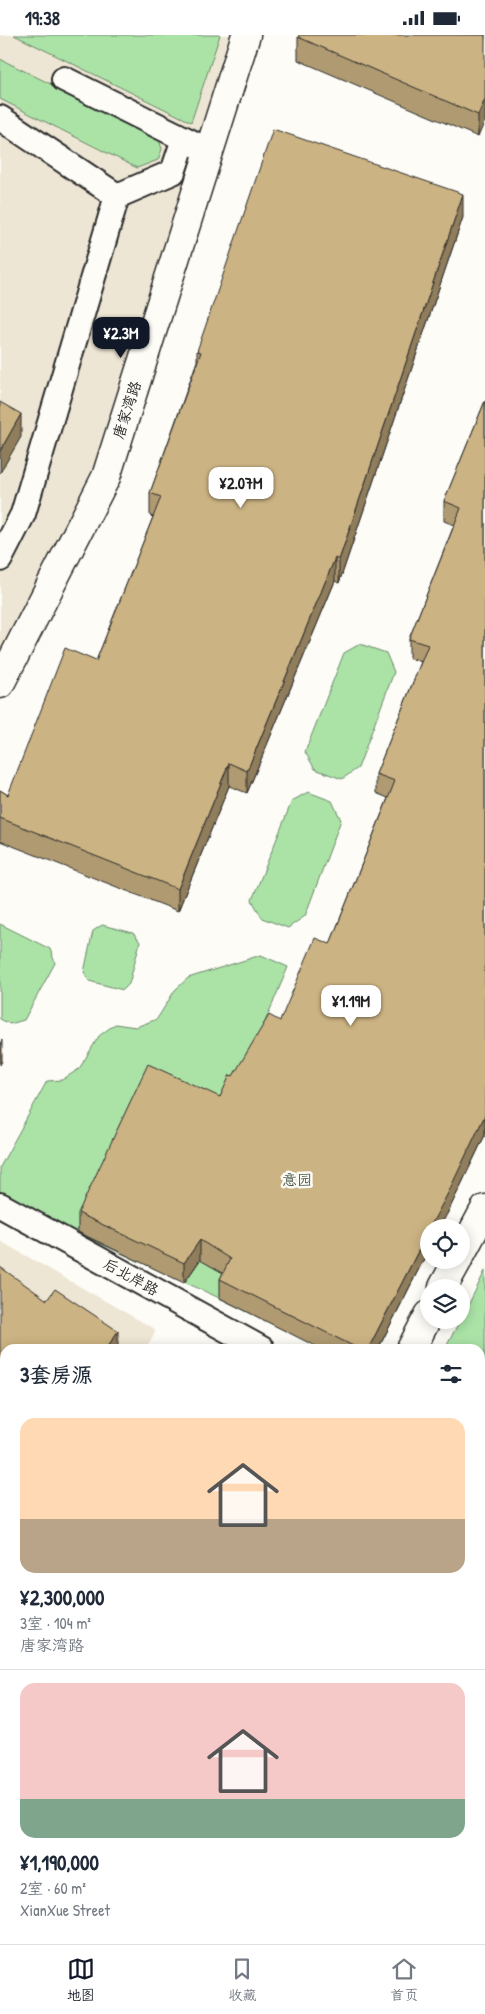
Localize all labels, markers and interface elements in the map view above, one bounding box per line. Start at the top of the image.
text: 19:38 [25,5,60,31]
pin: ¥2.3M [86,317,156,359]
text: ¥2.3M [103,322,139,344]
street label: 唐家湾路 [107,378,146,442]
pin: ¥2.07M [200,467,282,509]
text: ¥2.07M [220,472,262,494]
pin: ¥1.19M [310,985,392,1027]
text: ¥1.19M [332,990,370,1012]
park label: 意园 [282,1169,312,1190]
map controls [420,1219,470,1329]
button: locate [420,1219,470,1269]
street label: 后北岸路 [100,1253,163,1300]
button: layers [420,1279,470,1329]
text: 3套房源 [20,1360,92,1389]
icon: filters [437,1360,465,1388]
icon: home [198,1450,288,1540]
text: ¥2,300,000 [20,1583,105,1612]
text: 3室 · 104 m² [20,1612,91,1634]
text: 唐家湾路 [20,1634,84,1656]
icon: home [198,1716,288,1806]
text: ¥1,190,000 [20,1848,99,1877]
text: 2室 · 60 m² [20,1877,86,1899]
text: XianXue Street [20,1899,110,1921]
tab: 地图 [67,1955,95,2004]
tab: 收藏 [228,1955,256,2004]
tab: 首页 [390,1955,418,2004]

